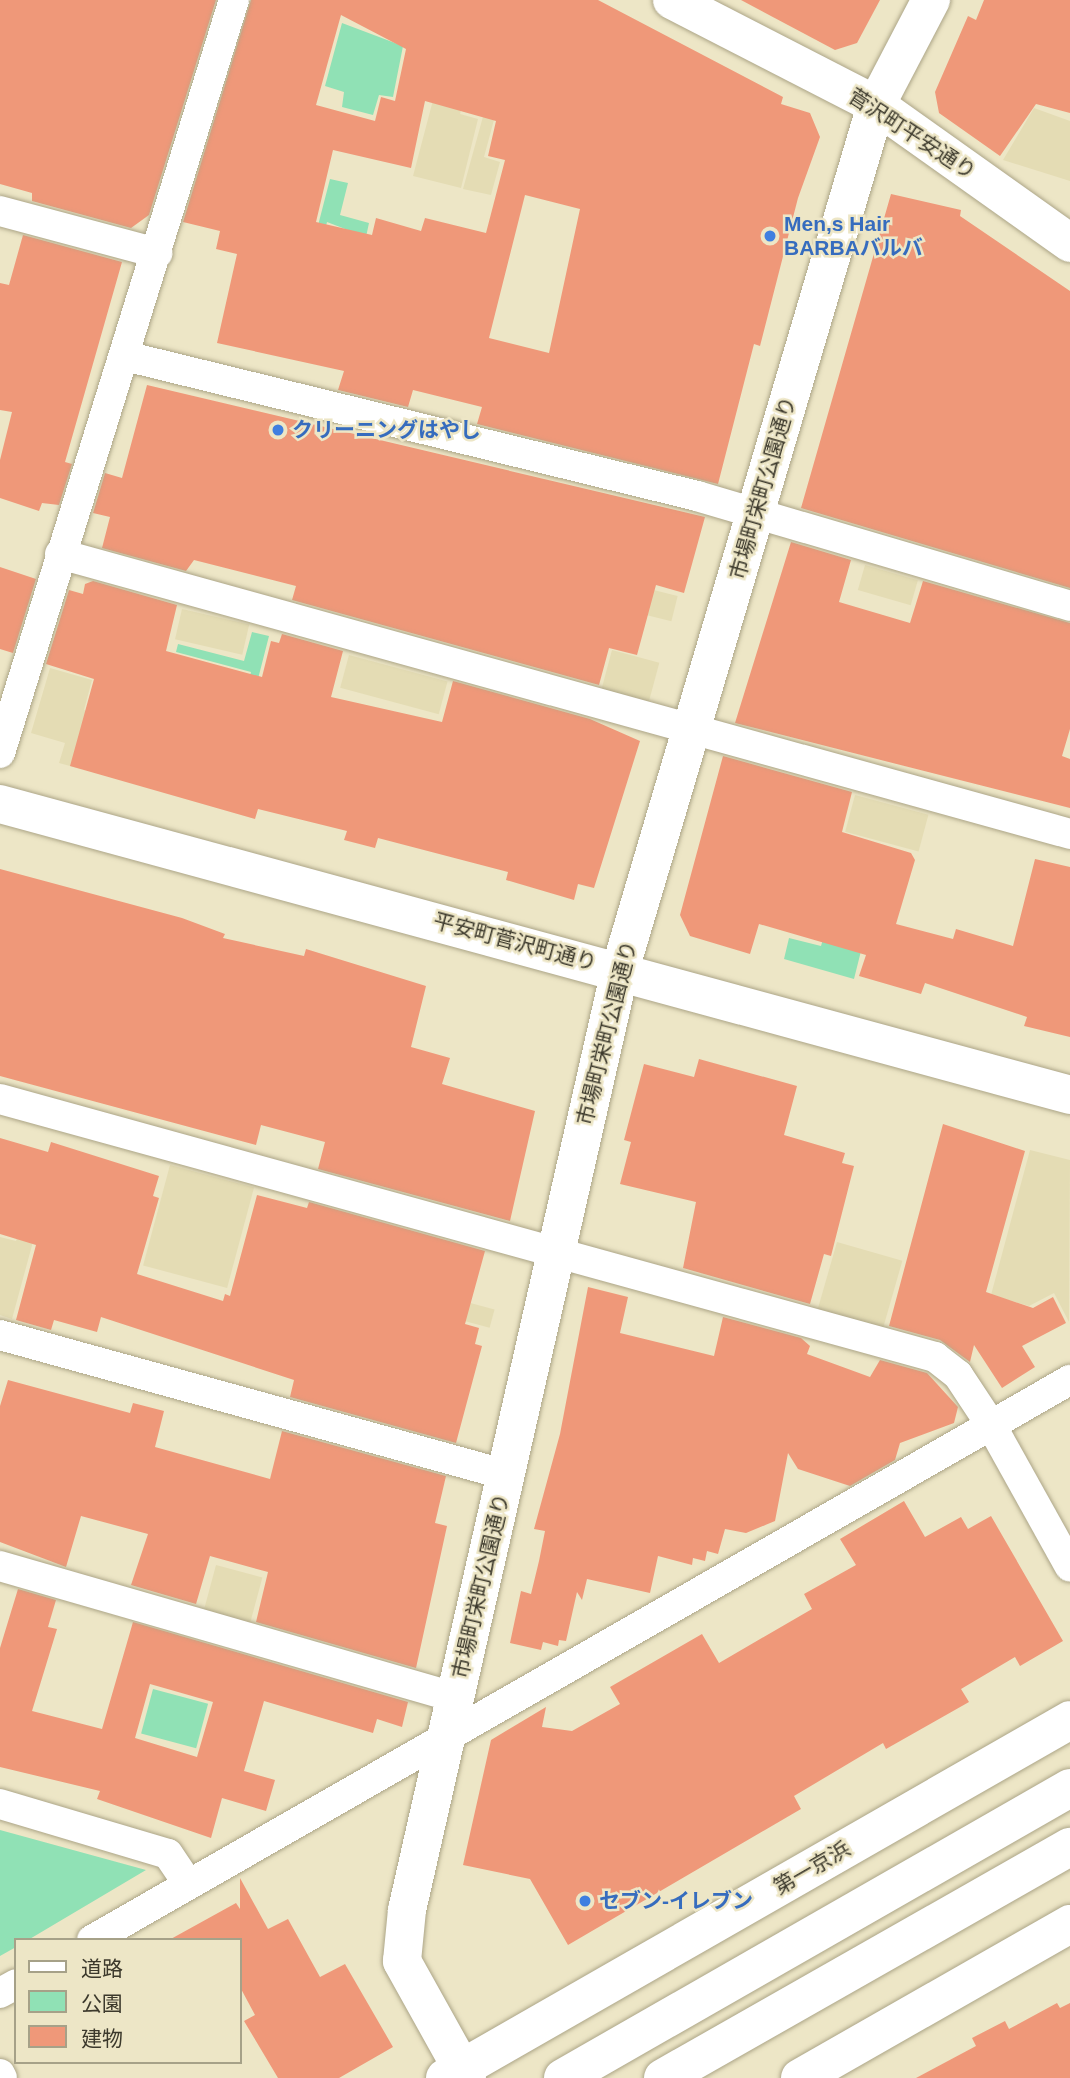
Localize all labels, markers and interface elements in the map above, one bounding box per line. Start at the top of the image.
street label: 菅沢町平安通り [843,83,981,185]
place label: Men,s Hair BARBAバルバ [784,211,923,261]
marker: Men,s Hair BARBAバルバ [762,228,778,244]
street label: 市場町栄町公園通り [725,394,801,582]
place label: クリーニングはやし [292,417,481,443]
marker: クリーニングはやし [270,422,286,438]
street label: 平安町菅沢町通り [431,908,599,976]
street label: 市場町栄町公園通り [572,938,642,1128]
street label: 市場町栄町公園通り [447,1491,515,1681]
street label: 第一京浜 [769,1836,855,1900]
place label: セブン-イレブン [599,1888,753,1914]
marker: セブン-イレブン [577,1893,593,1909]
legend [14,1938,242,2064]
text: 道路 [81,1957,123,1980]
text: 公園 [81,1992,123,2015]
text: 建物 [81,2027,123,2050]

